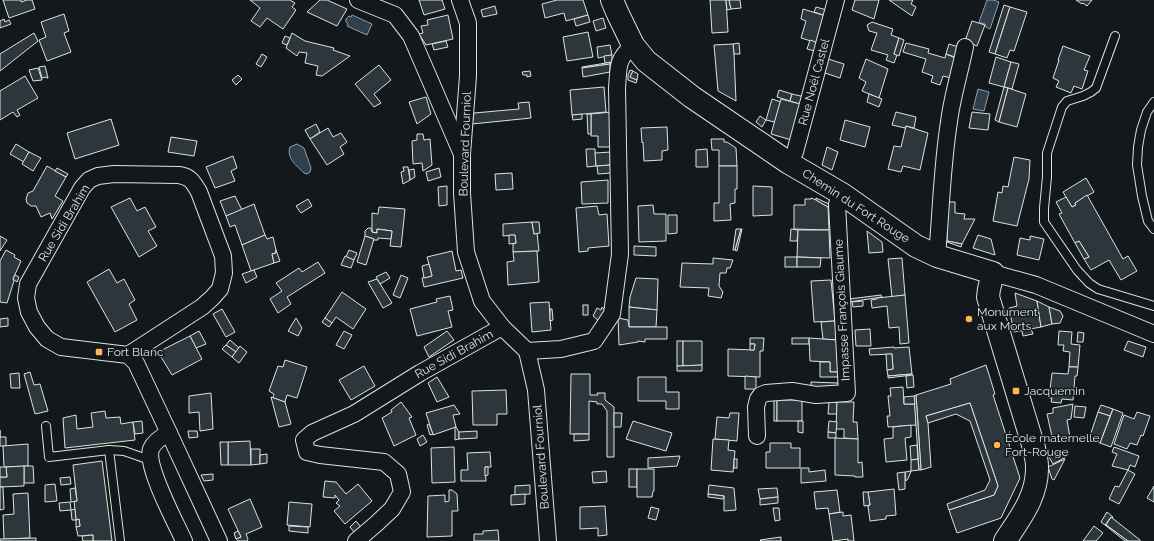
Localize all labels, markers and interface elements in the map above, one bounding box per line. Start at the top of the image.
street label: Rue Noël Castel [796,36,832,127]
street label: Boulevard Fourniol [456,91,474,197]
street label: Chemin du Fort Rouge [800,166,912,246]
street label: Rue Sidi Brahim [35,182,93,264]
street label: Impasse François Giaume [831,239,853,381]
place label: Monument aux Morts [977,305,1038,333]
marker: Monument aux Morts [964,314,974,324]
street label: Rue Sidi Brahim [412,327,496,381]
place label: Fort Blanc [107,345,164,359]
marker: Fort Blanc [94,347,104,357]
place label: Jacquemin [1024,384,1085,398]
marker: Jacquemin [1011,386,1021,396]
street label: Boulevard Fourniol [530,403,552,510]
place label: École maternelle Fort-Rouge [1005,431,1099,459]
marker: École maternelle Fort-Rouge [992,440,1002,450]

